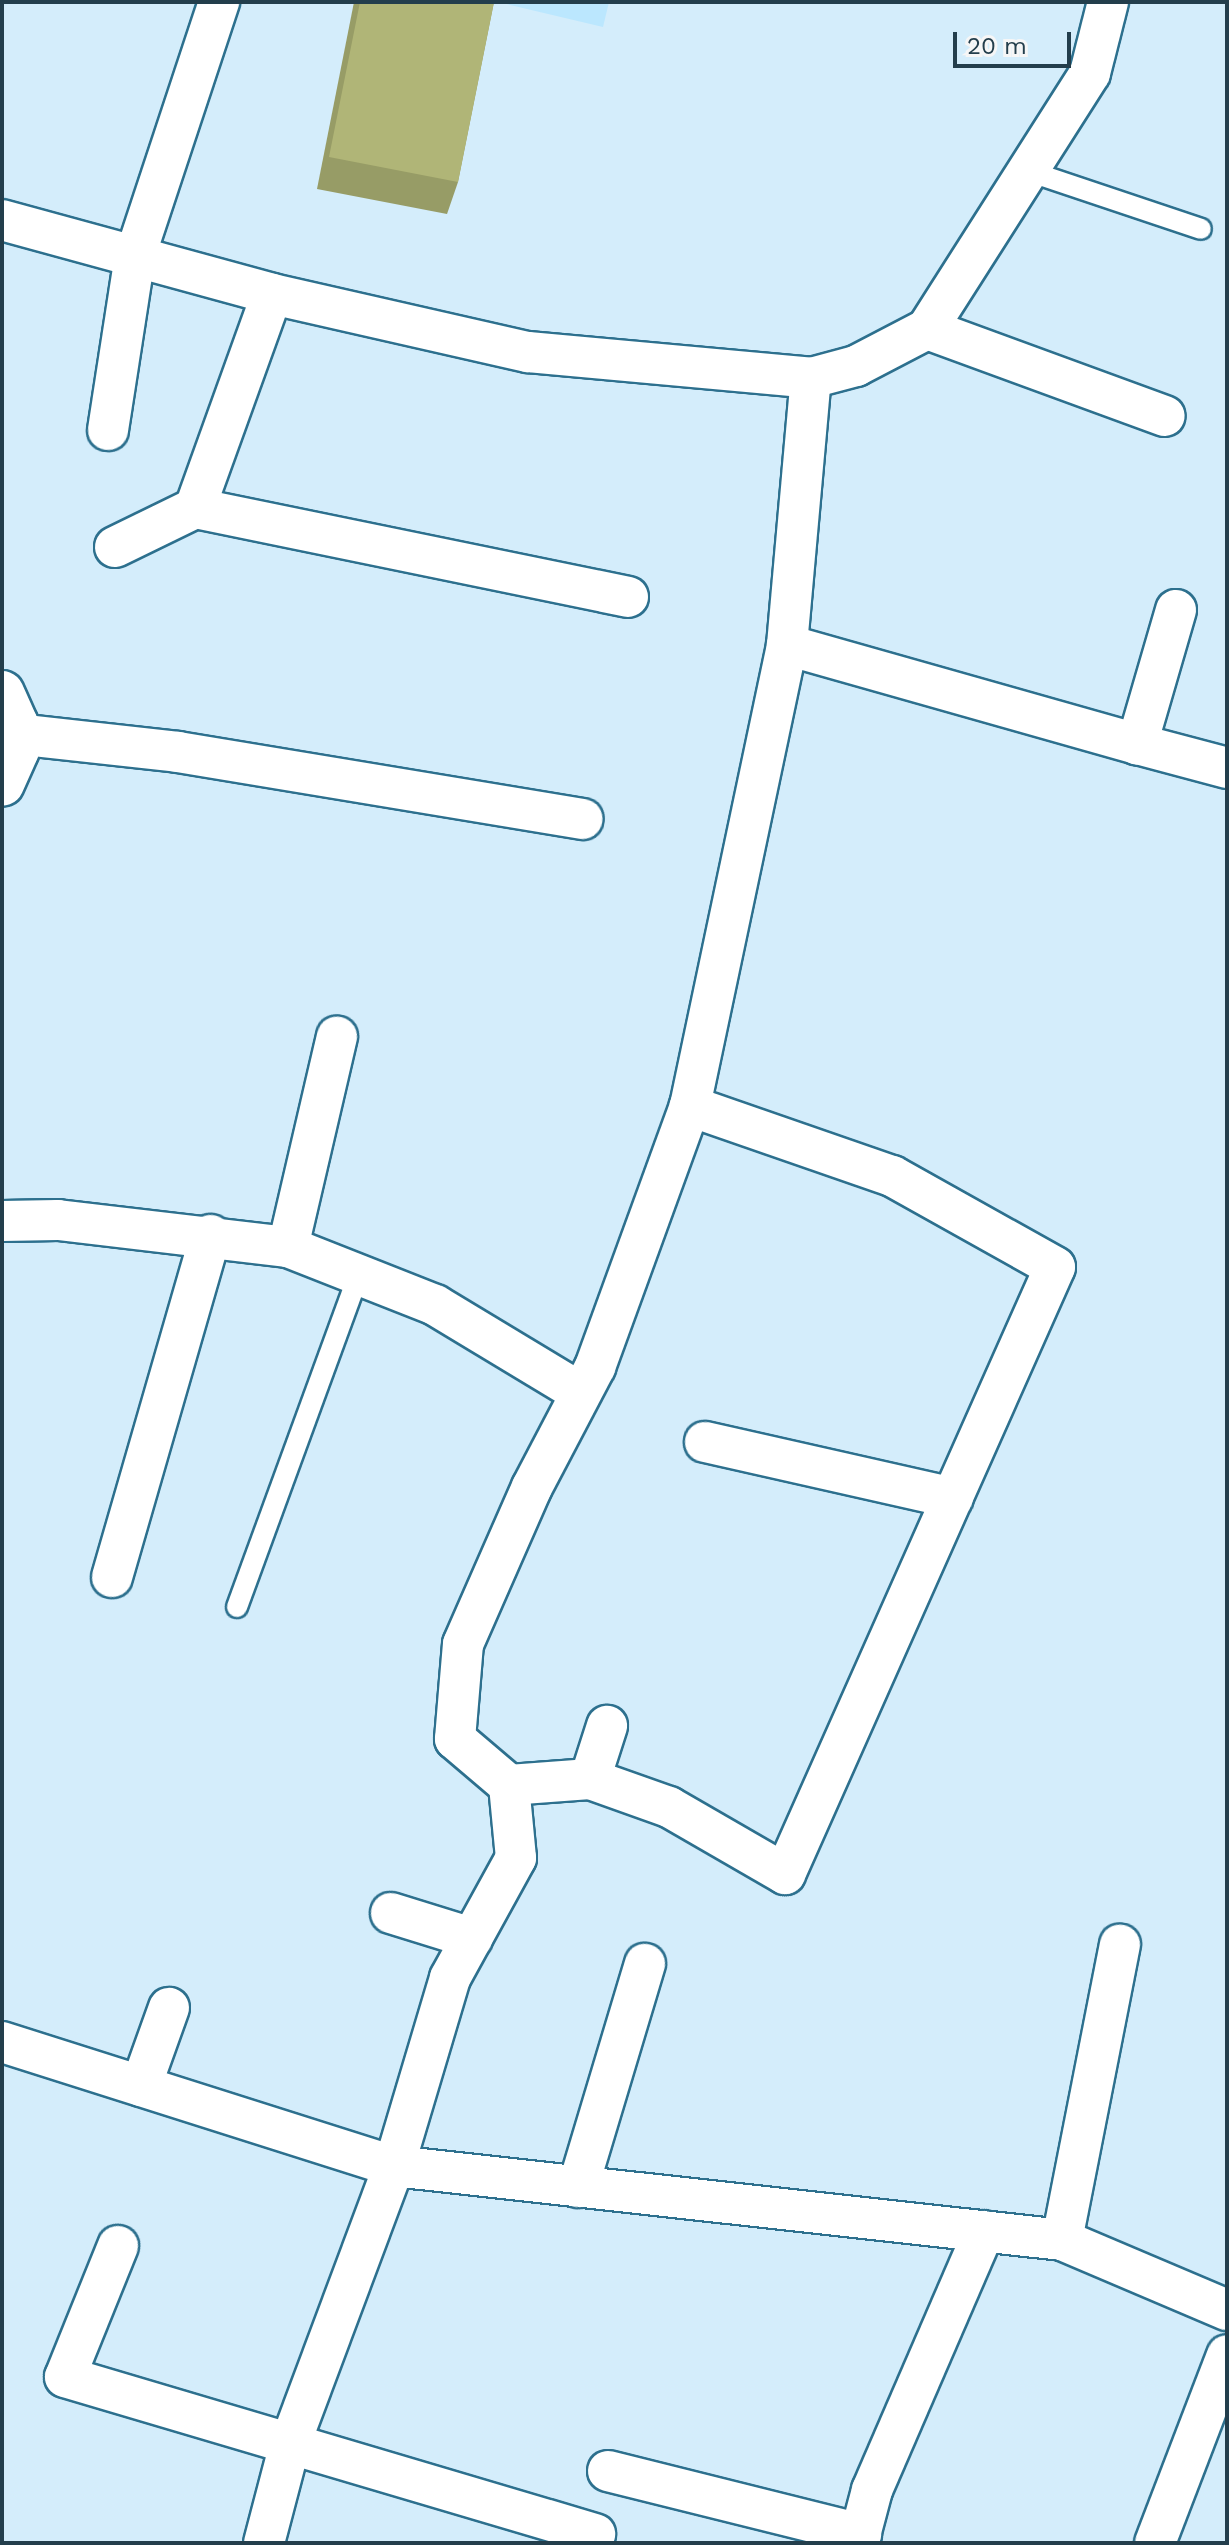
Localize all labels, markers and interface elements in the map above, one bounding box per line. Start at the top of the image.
scale bar [957,16,1075,66]
text: 20 m [967,32,1027,60]

